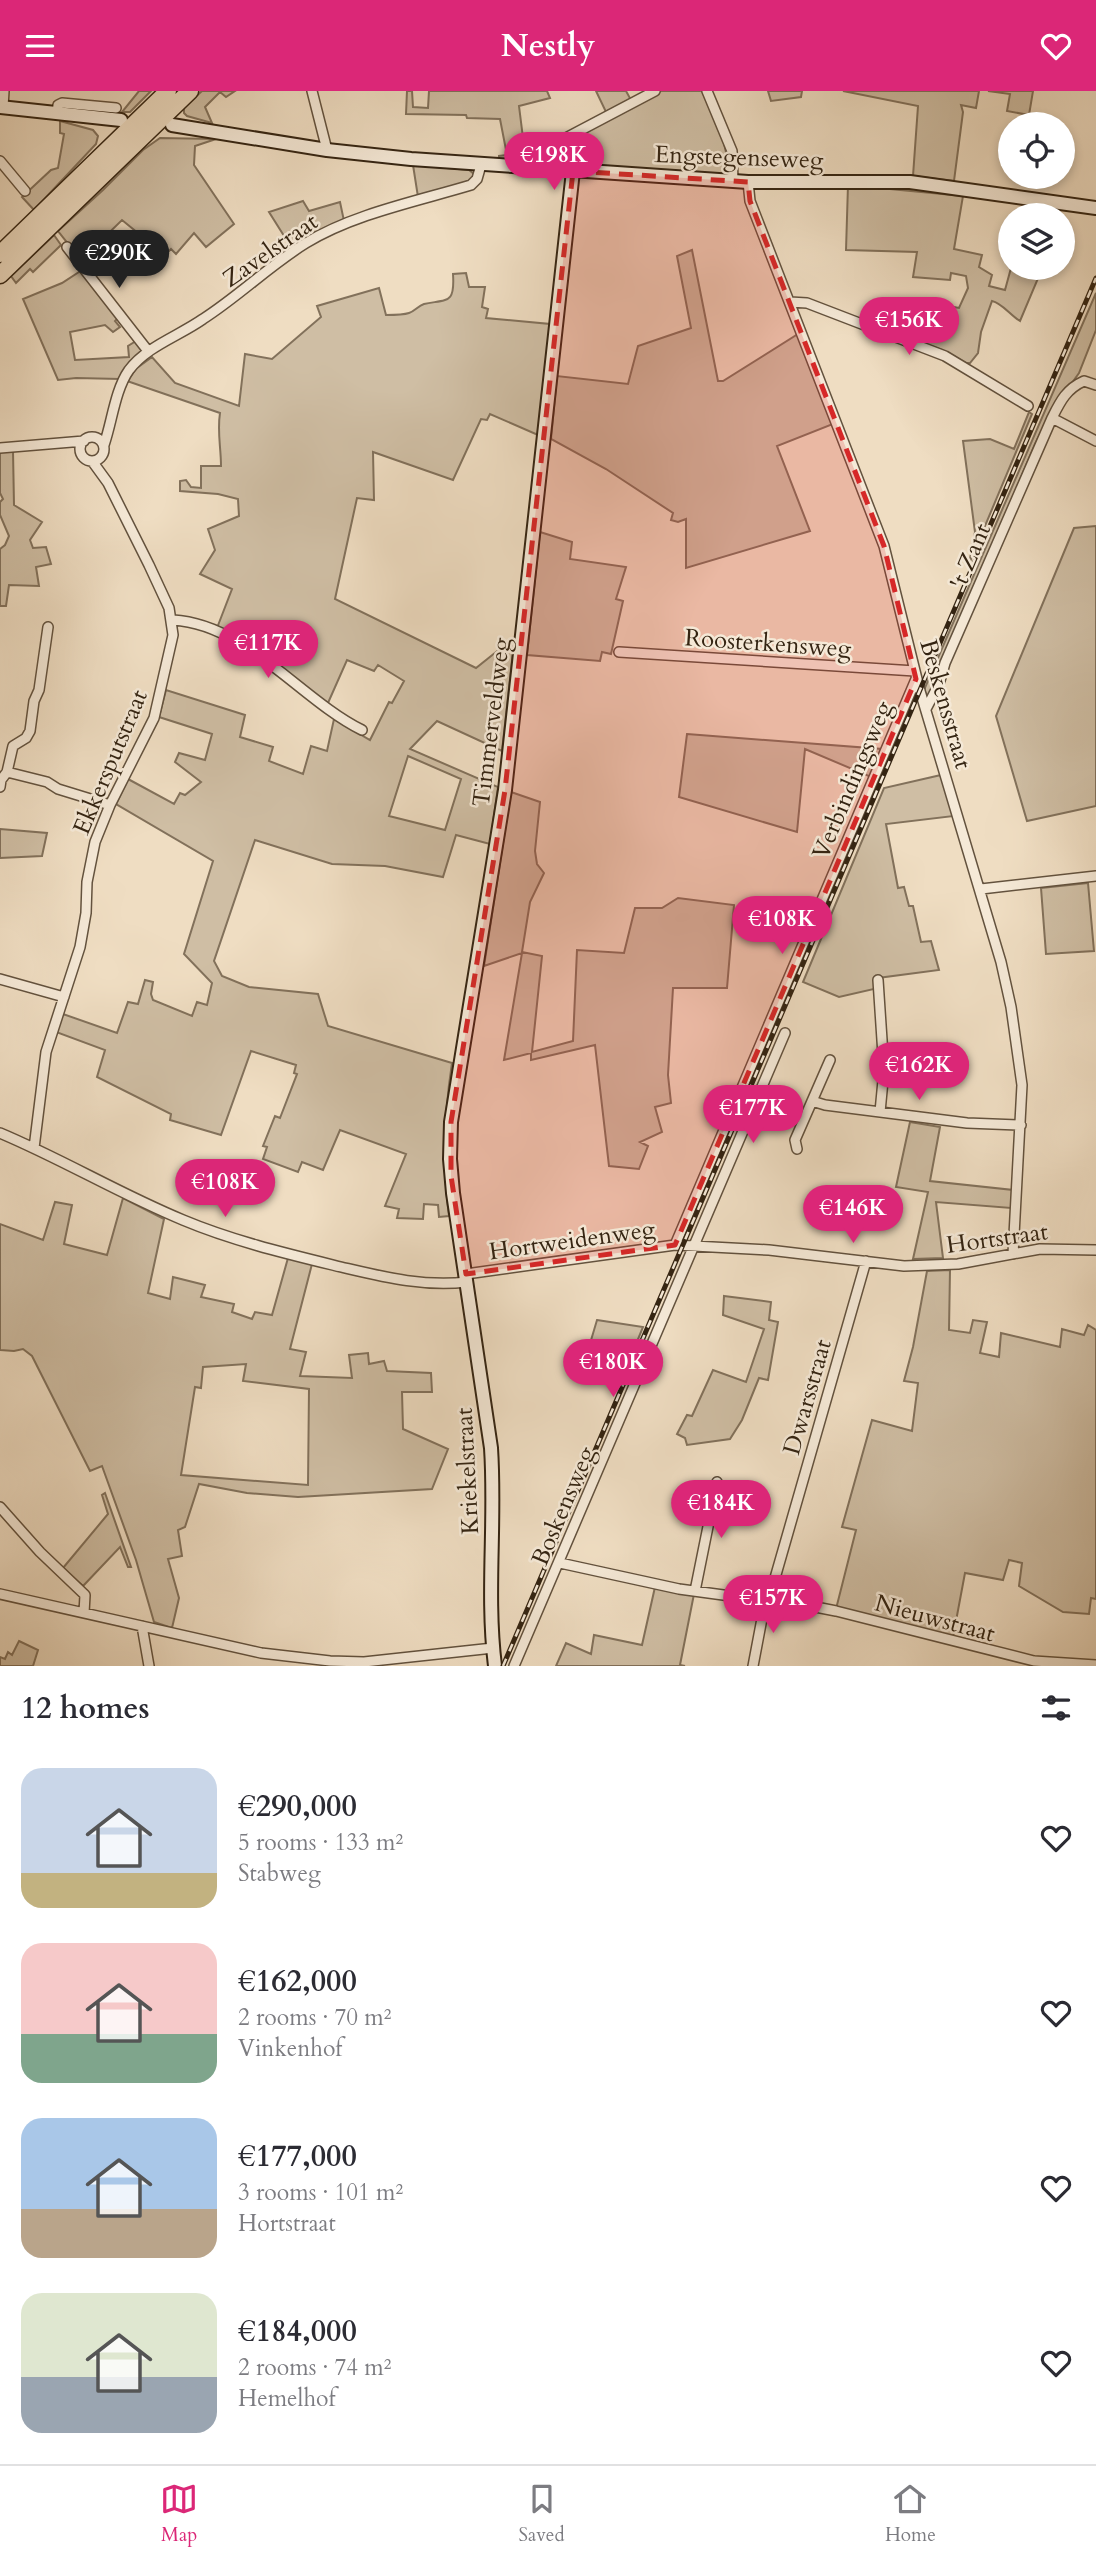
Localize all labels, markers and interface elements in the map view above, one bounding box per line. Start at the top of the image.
text: Nestly [501,24,595,68]
icon: menu [21,27,59,65]
icon: heart [1037,27,1075,65]
map controls [998,112,1075,280]
button: locate [998,112,1075,189]
pin: €198K [505,133,603,192]
street label: Engstegenseweg [654,138,825,177]
text: €198K [520,139,588,170]
button: layers [998,203,1075,280]
street label: Zavelstraat [216,205,325,295]
pin: €290K [70,231,168,290]
text: €290K [85,237,153,268]
pin: €156K [860,297,958,357]
text: €156K [875,304,943,335]
street label: 't Zant [942,518,999,594]
pin: €117K [219,621,317,680]
street label: Roosterkensweg [684,621,853,666]
text: €117K [234,627,302,658]
street label: Timmerveldweg [465,635,518,808]
street label: Beskensstraat [911,636,980,773]
street label: Ekkersputstraat [65,684,156,840]
street label: Verbindingsweg [804,696,901,864]
pin: €108K [733,897,831,956]
text: €108K [748,903,816,934]
pin: €162K [870,1042,968,1102]
text: €162K [885,1049,953,1080]
pin: €177K [704,1086,802,1145]
text: €177K [719,1092,787,1123]
pin: €108K [176,1159,274,1219]
text: €108K [191,1166,259,1197]
pin: €146K [804,1185,902,1245]
text: €146K [819,1192,887,1223]
street label: Hortweidenweg [487,1212,658,1268]
street label: Hortstraat [944,1215,1050,1262]
street label: Dwarsstraat [775,1335,840,1459]
pin: €180K [564,1339,662,1399]
text: €180K [579,1346,647,1377]
street label: Kriekelstraat [448,1406,487,1535]
street label: Boskensweg [524,1441,604,1571]
pin: €184K [672,1481,770,1540]
text: €184K [687,1487,755,1518]
pin: €157K [724,1575,822,1635]
text: €157K [739,1582,807,1613]
street label: Nieuwstraat [871,1587,999,1650]
text: 12 homes [21,1688,150,1729]
icon: filters [1037,1689,1075,1727]
text: €290,000 [238,1786,357,1827]
icon: home [77,1796,161,1880]
icon: heart [1037,1819,1075,1857]
text: 5 rooms · 133 m² [238,1827,403,1858]
text: Stabweg [238,1858,321,1889]
text: €162,000 [238,1961,357,2002]
icon: home [77,1971,161,2055]
icon: heart [1037,1994,1075,2032]
text: 2 rooms · 70 m² [238,2002,391,2033]
text: Vinkenhof [238,2033,342,2064]
text: €177,000 [238,2136,357,2177]
icon: home [77,2146,161,2230]
icon: heart [1037,2169,1075,2207]
text: 3 rooms · 101 m² [238,2177,403,2208]
text: Hortstraat [238,2208,336,2239]
text: €184,000 [238,2311,357,2352]
icon: home [77,2321,161,2405]
icon: heart [1037,2344,1075,2382]
text: 2 rooms · 74 m² [238,2352,391,2383]
text: Hemelhof [238,2383,335,2414]
tab: Map [160,2480,198,2548]
tab: Saved [519,2480,565,2548]
tab: Home [885,2480,936,2548]

